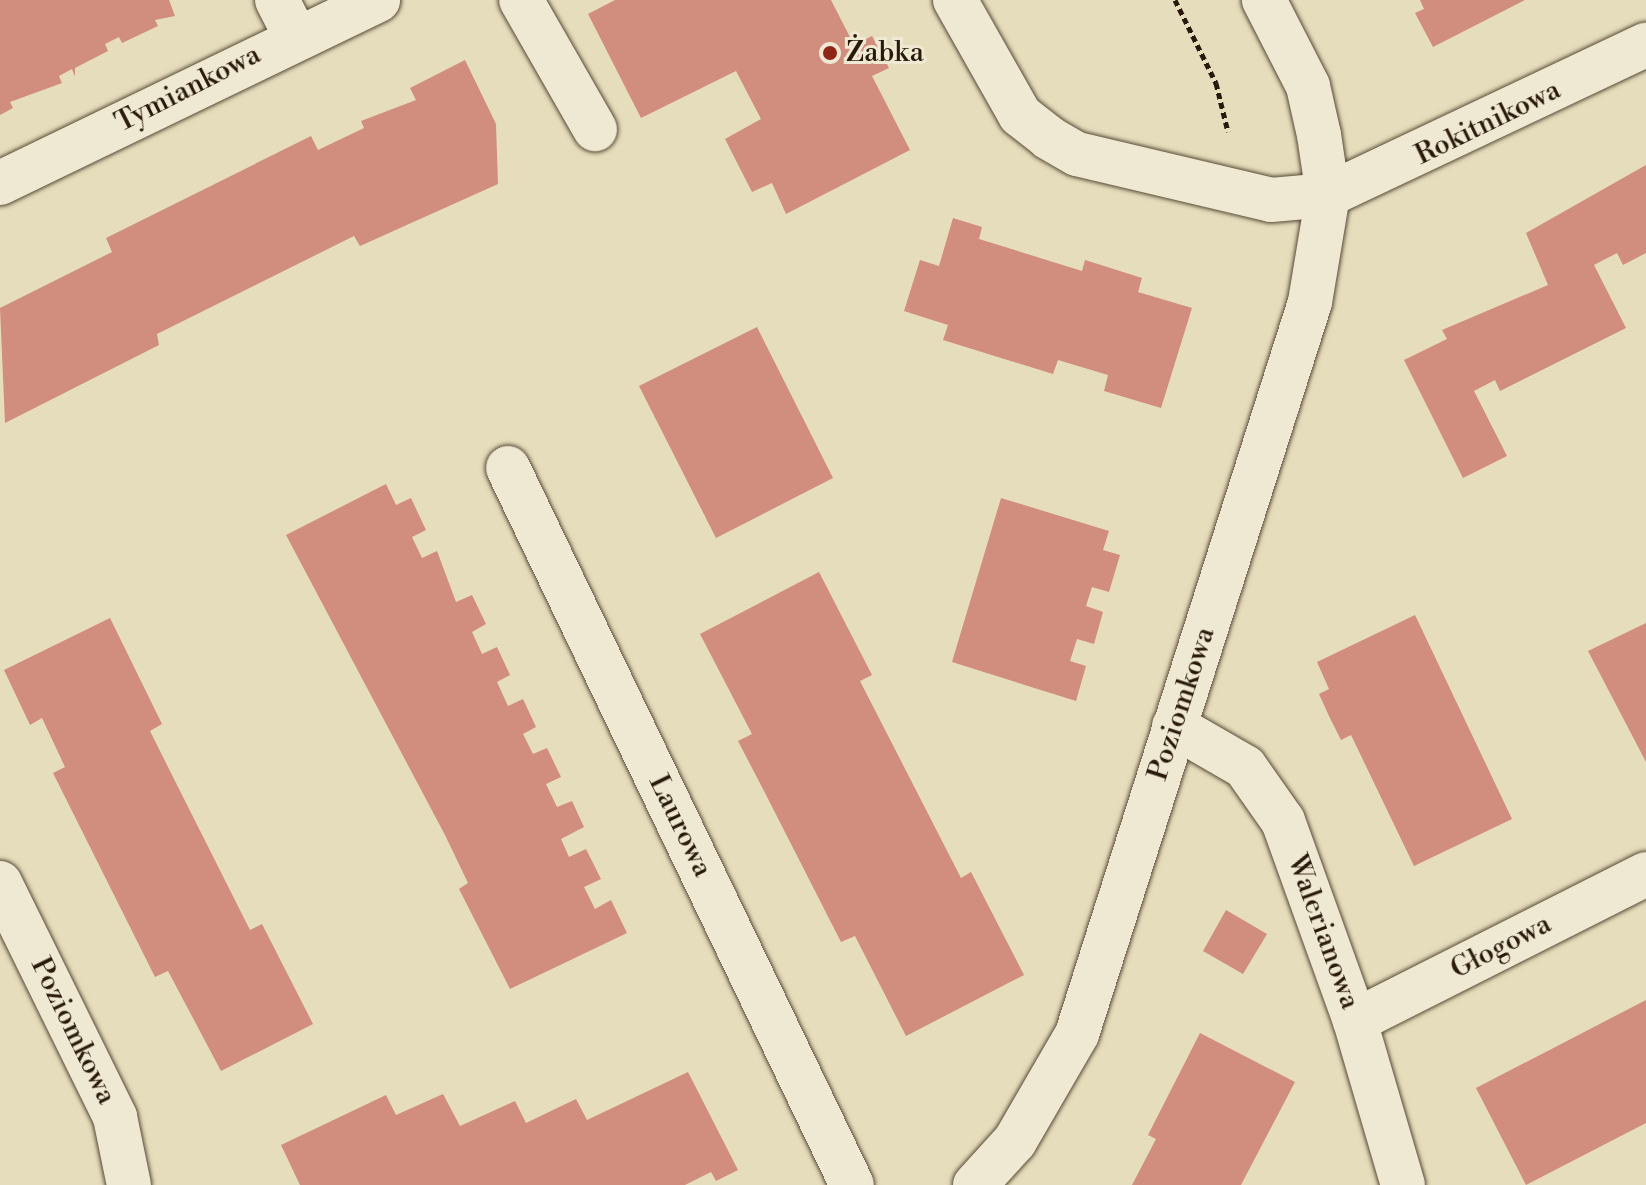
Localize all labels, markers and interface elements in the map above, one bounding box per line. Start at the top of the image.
place label: Żabka [846,36,924,70]
street label: Tymiankowa [110,38,266,140]
marker: Żabka [821,44,839,62]
street label: Rokitnikowa [1410,73,1566,173]
street label: Poziomkowa [1141,623,1223,785]
street label: Laurowa [641,770,719,882]
street label: Walerianowa [1280,850,1366,1014]
street label: Głogowa [1445,908,1557,986]
street label: Poziomkowa [23,952,123,1110]

